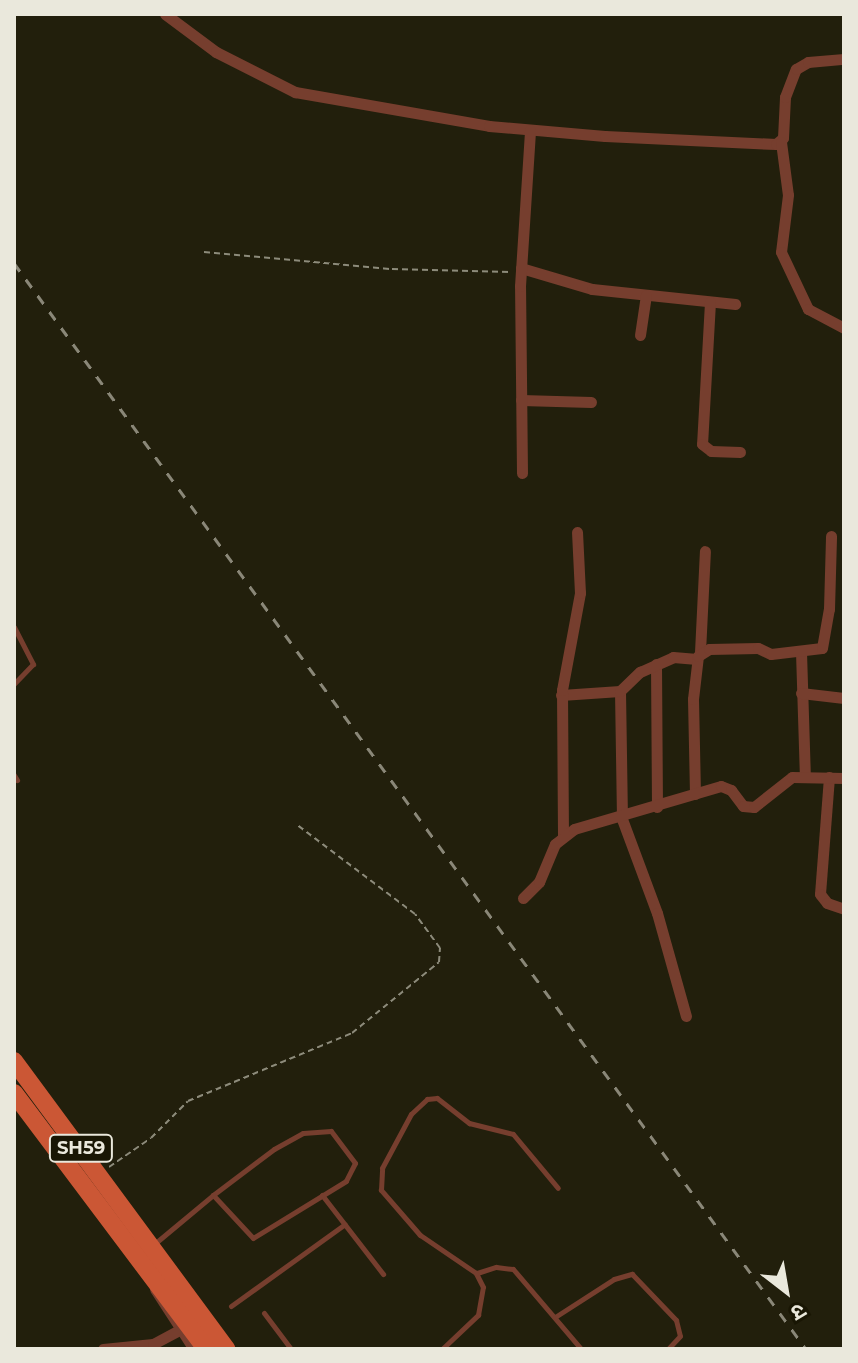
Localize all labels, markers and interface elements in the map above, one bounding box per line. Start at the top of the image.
road number: SH59 [47,1134,115,1162]
north arrow [746,1251,826,1331]
text: उ [786,1297,811,1327]

